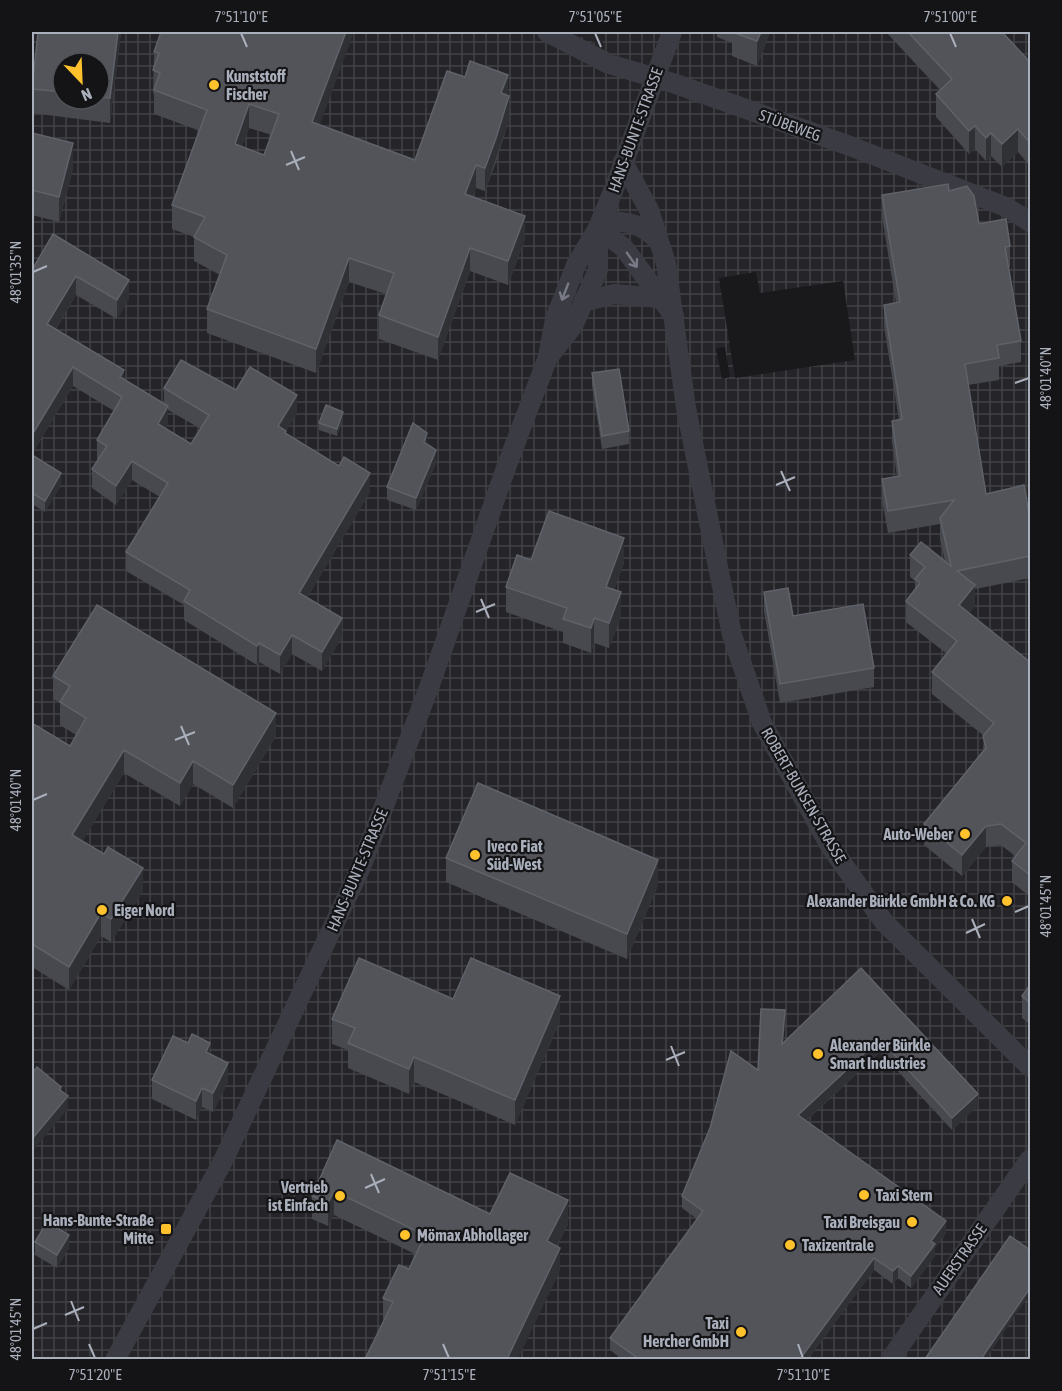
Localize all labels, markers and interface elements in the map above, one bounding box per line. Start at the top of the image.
text: 7°51'10"E [214,8,268,25]
text: 7°51'05"E [568,8,622,25]
text: 7°51'00"E [923,8,977,25]
north arrow [51,51,111,111]
street label: HANS-BUNTE-STRASSE [604,65,666,195]
place label: Kunststoff Fischer [226,67,286,103]
marker: Kunststoff Fischer [207,78,221,92]
text: N [79,85,95,105]
street label: STÜBEWEG [757,106,823,144]
text: 48°01'35"N [7,241,24,303]
one-way arrow [626,251,638,267]
one-way arrow [559,282,570,301]
text: 48°01'40"N [1037,347,1054,409]
street label: ROBERT-BUNSEN-STRASSE [758,724,850,866]
text: 48°01'40"N [7,769,24,831]
street label: HANS-BUNTE-STRASSE [323,806,391,934]
place label: Auto-Weber [883,825,953,843]
marker: Auto-Weber [958,827,972,841]
place label: Iveco Fiat Süd-West [487,837,543,873]
marker: Iveco Fiat Süd-West [468,848,482,862]
text: 48°01'45"N [1037,875,1054,937]
place label: Alexander Bürkle GmbH & Co. KG [806,892,996,910]
marker: Alexander Bürkle GmbH & Co. KG [1000,894,1014,908]
place label: Eiger Nord [114,901,175,919]
marker: Eiger Nord [95,903,109,917]
place label: Alexander Bürkle Smart Industries [829,1036,931,1072]
marker: Alexander Bürkle Smart Industries [811,1047,825,1061]
place label: Vertrieb ist Einfach [268,1178,328,1214]
place label: Taxi Stern [876,1186,933,1204]
marker: Taxi Stern [857,1188,871,1202]
marker: Vertrieb ist Einfach [333,1189,347,1203]
place label: Hans-Bunte-Straße Mitte [43,1211,154,1247]
place label: Taxi Breisgau [824,1213,900,1231]
marker: Taxi Breisgau [905,1215,919,1229]
street label: AUERSTRASSE [928,1220,990,1298]
marker: Hans-Bunte-Straße Mitte [159,1222,173,1236]
place label: Mömax Abhollager [417,1226,528,1244]
marker: Mömax Abhollager [398,1228,412,1242]
place label: Taxizentrale [802,1236,874,1254]
marker: Taxizentrale [783,1238,797,1252]
text: 48°01'45"N [7,1298,24,1360]
place label: Taxi Hercher GmbH [643,1314,729,1350]
marker: Taxi Hercher GmbH [734,1325,748,1339]
text: 7°51'20"E [68,1366,122,1383]
text: 7°51'15"E [422,1366,476,1383]
text: 7°51'10"E [776,1366,830,1383]

